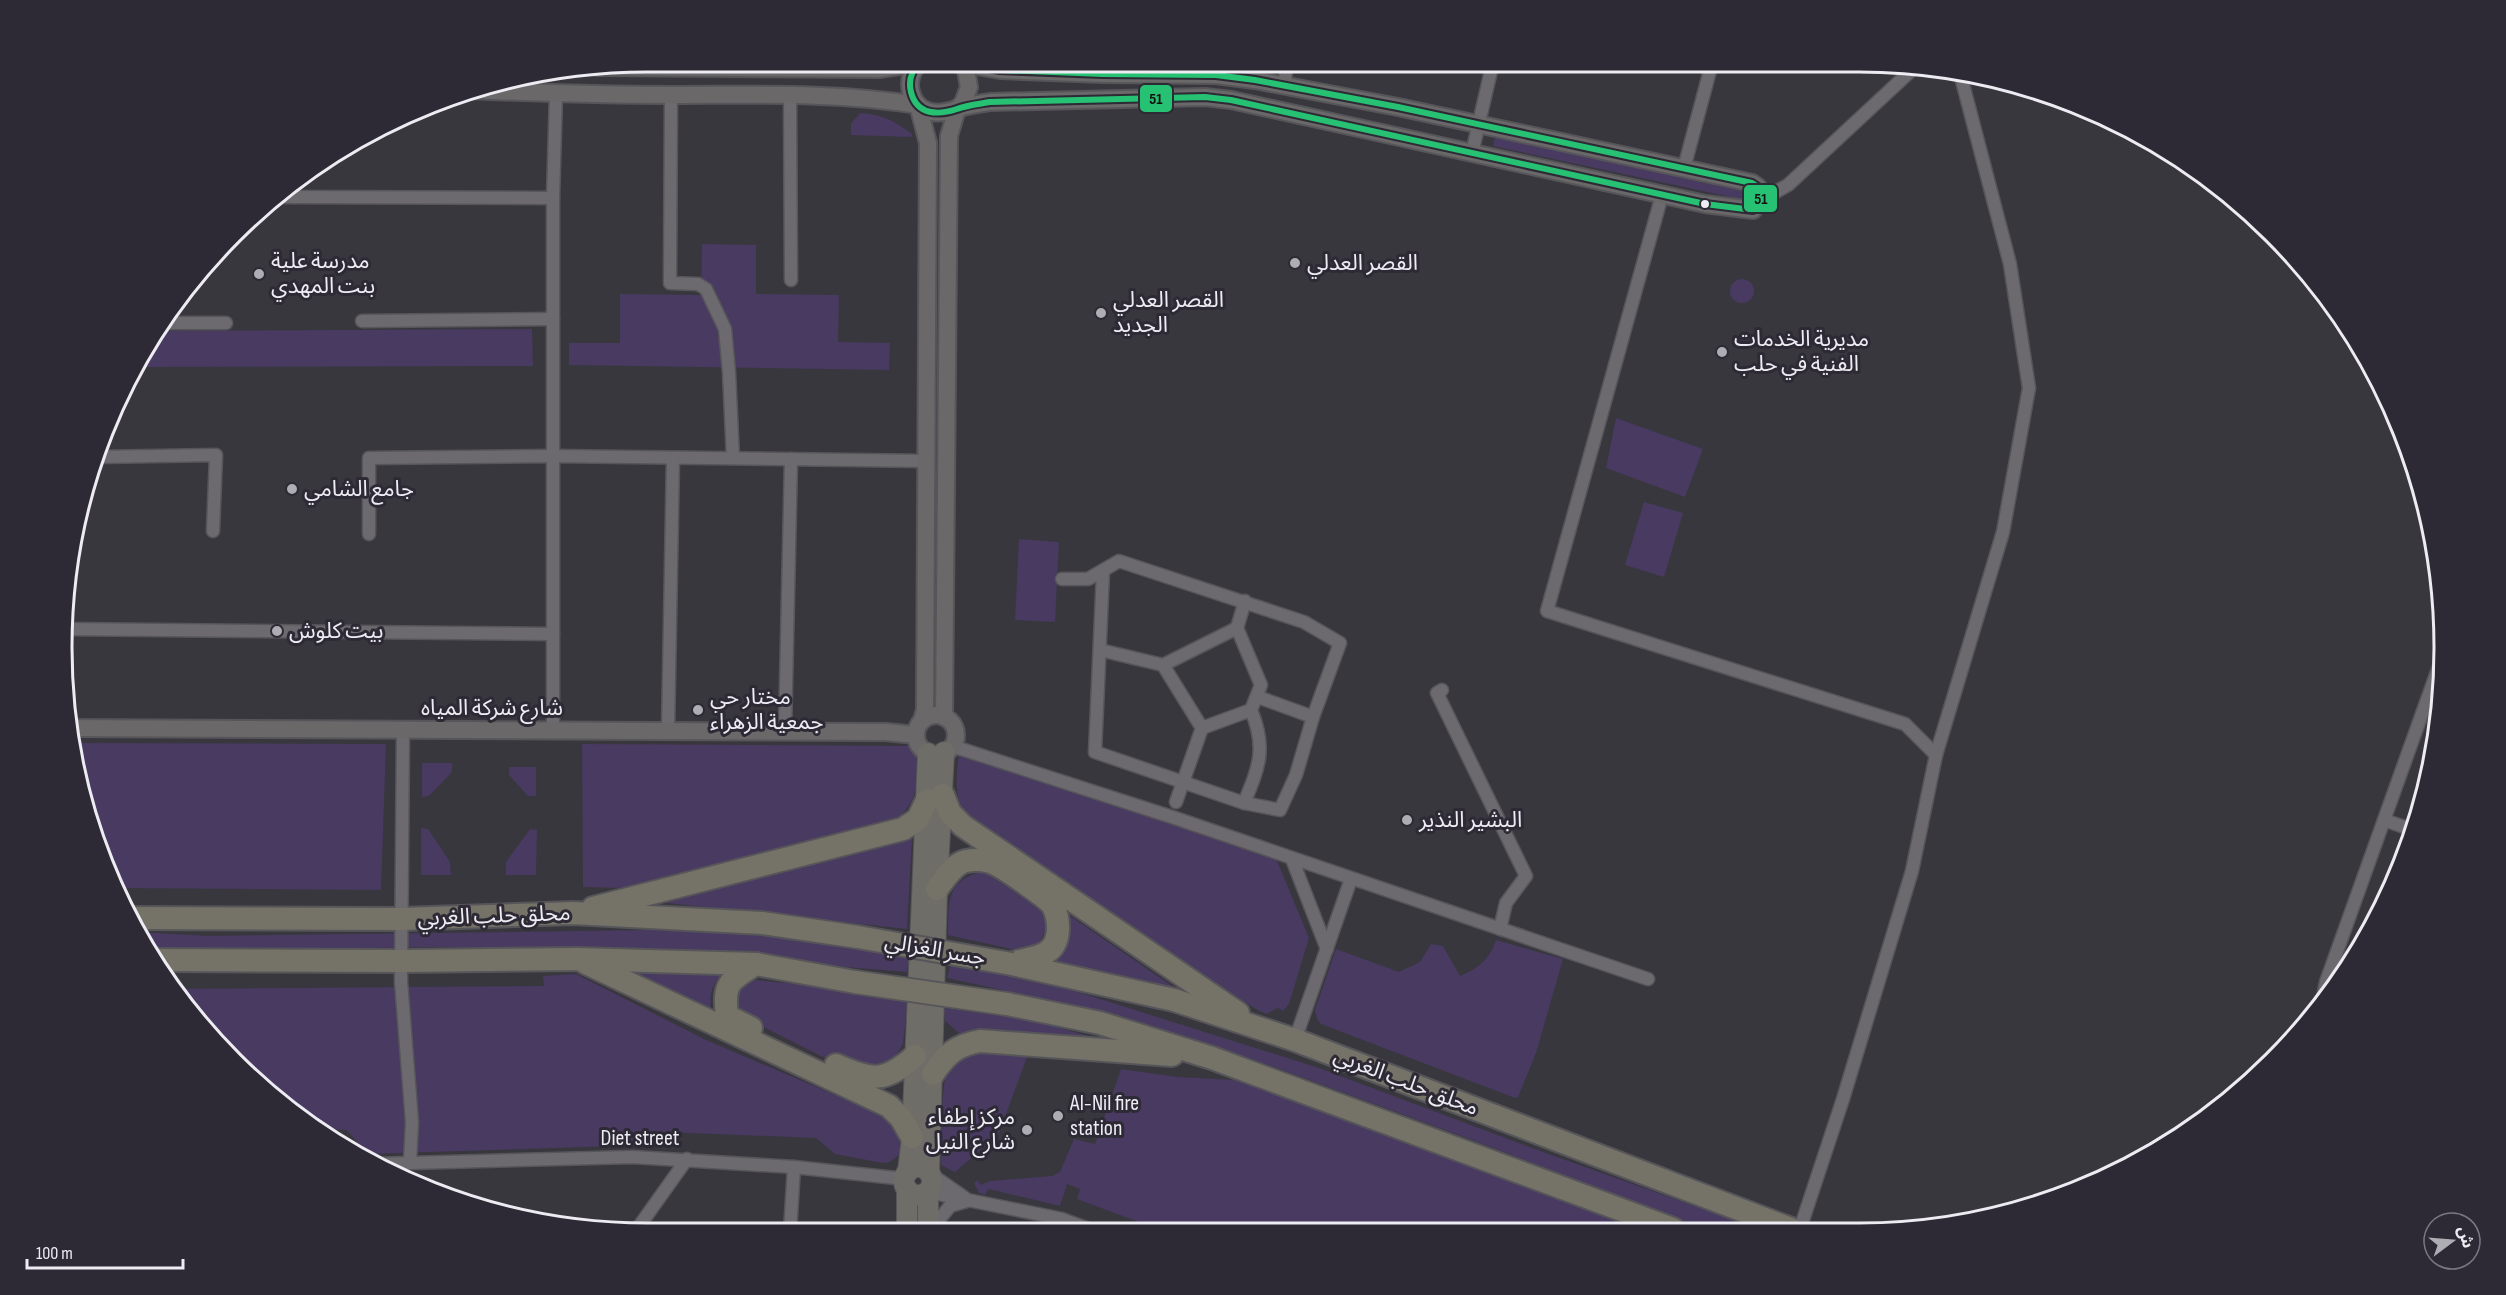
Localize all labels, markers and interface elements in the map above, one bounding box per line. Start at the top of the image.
line badge: 51 [1139,84,1173,113]
text: 51 [1149,90,1163,109]
line badge: 51 [1743,184,1778,213]
text: 51 [1754,190,1768,209]
unlabelled marker [1699,198,1711,210]
place label: مدرسة علية بنت المهدي [271,248,375,302]
place label: القصر العدلي [1307,250,1418,279]
marker: القصر العدلي [1288,256,1302,270]
marker: مدرسة علية بنت المهدي [252,267,266,281]
place label: القصر العدلي الجديد [1113,287,1224,339]
marker: القصر العدلي الجديد [1094,306,1108,320]
place label: مديرية الخدمات الفنية في حلب [1734,326,1869,380]
marker: مديرية الخدمات الفنية في حلب [1715,345,1729,359]
place label: جامع الشامي [304,476,414,505]
marker: جامع الشامي [285,482,299,496]
place label: بيت كلوش [289,618,383,645]
marker: بيت كلوش [270,624,284,638]
place label: مختار حي جمعية الزهراء [710,684,823,736]
street label: شارع شركة المياه [421,695,563,724]
marker: مختار حي جمعية الزهراء [691,703,705,717]
place label: البشير النذير [1418,807,1522,834]
marker: البشير النذير [1400,813,1414,827]
street label: محلق حلب الغربي [417,900,571,934]
street label: جسر الغزالي [882,928,987,974]
street label: محلق حلب الغربي [1329,1042,1482,1124]
place label: Al-Nil fire station [1069,1090,1139,1142]
place label: مركز إطفاء شارع النيل [926,1104,1015,1158]
marker: Al-Nil fire station [1051,1109,1065,1123]
marker: مركز إطفاء شارع النيل [1020,1123,1034,1137]
street label: Diet street [601,1125,680,1152]
north arrow [2422,1211,2482,1271]
text: ش [2453,1224,2477,1251]
scale bar [27,1232,183,1270]
text: 100 m [36,1243,73,1264]

